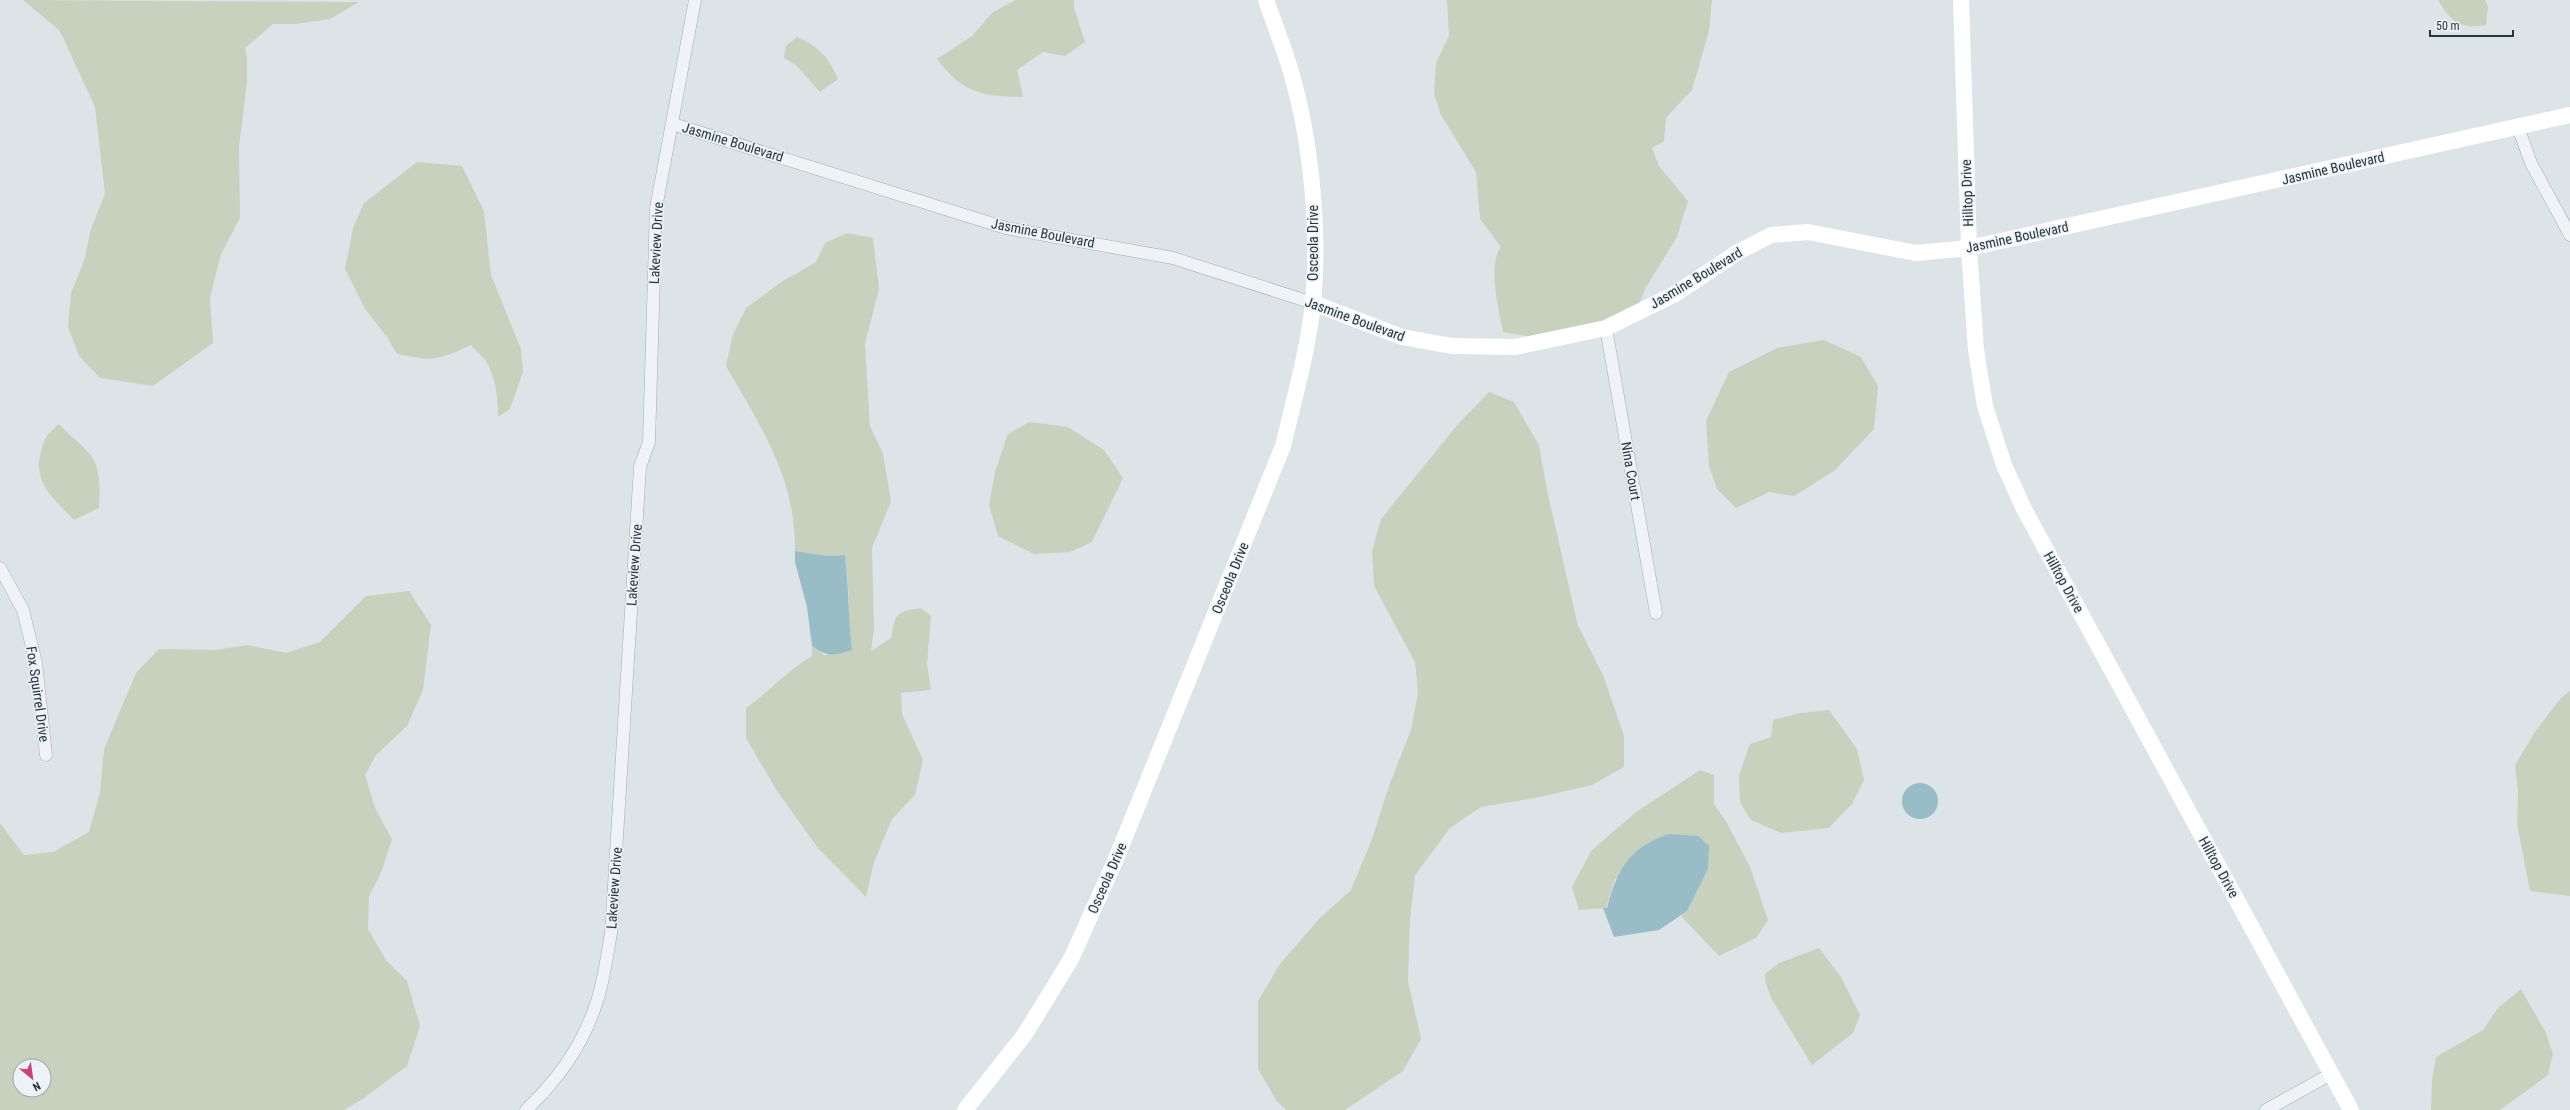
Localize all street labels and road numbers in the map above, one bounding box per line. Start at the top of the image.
street label: Jasmine Boulevard [680,119,786,165]
street label: Jasmine Boulevard [2280,148,2386,188]
street label: Hilltop Drive [1958,159,1976,227]
street label: Lakeview Drive [646,201,666,284]
street label: Osceola Drive [1305,205,1321,281]
street label: Jasmine Boulevard [990,215,1096,251]
street label: Jasmine Boulevard [1964,218,2070,256]
street label: Jasmine Boulevard [1647,244,1745,312]
street label: Jasmine Boulevard [1303,294,1407,344]
street label: Nina Court [1618,441,1644,501]
street label: Lakeview Drive [623,523,645,606]
street label: Osceola Drive [1208,539,1252,616]
street label: Hilltop Drive [2041,549,2088,616]
street label: Fox Squirrel Drive [23,645,53,743]
street label: Hilltop Drive [2196,834,2243,901]
street label: Osceola Drive [1084,840,1130,916]
street label: Lakeview Drive [603,846,625,929]

